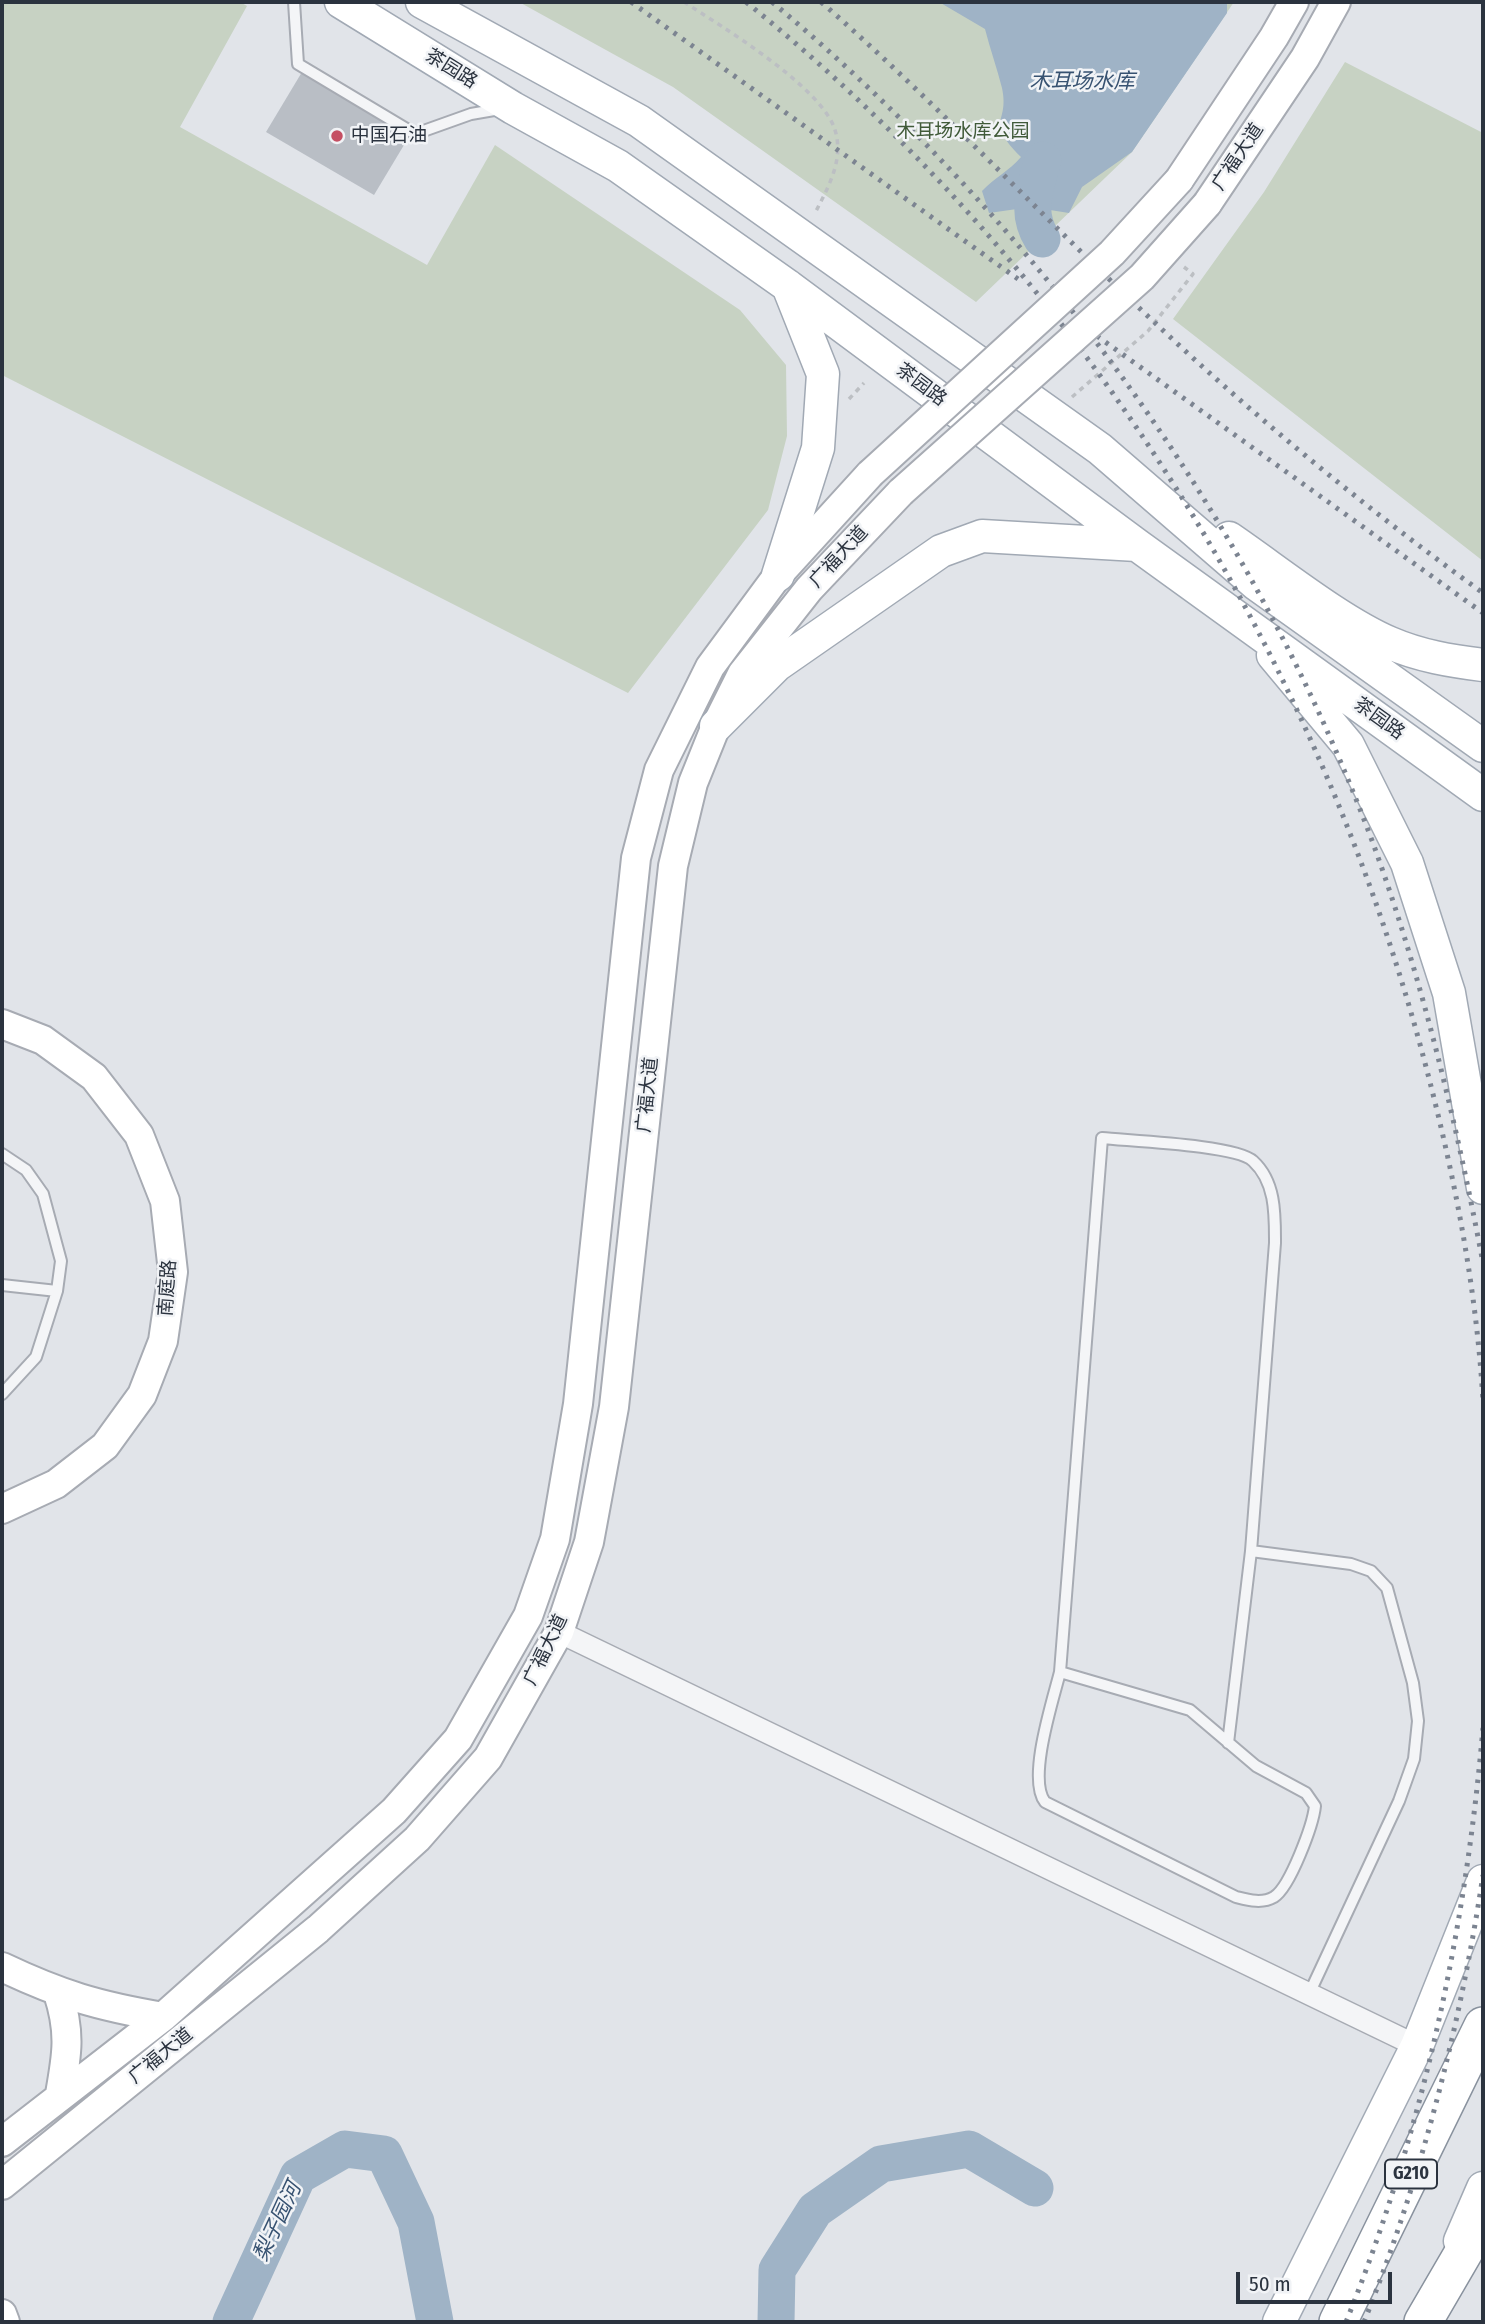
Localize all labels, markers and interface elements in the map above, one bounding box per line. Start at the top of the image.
street label: 茶园路 [421,44,481,94]
water label: 木耳场水库 [1030,69,1134,95]
street label: 广福大道 [1207,119,1269,195]
park label: 木耳场水库公园 [897,121,1029,143]
place label: 中国石油 [351,125,427,147]
marker: 中国石油 [329,128,345,144]
street label: 茶园路 [891,359,951,411]
street label: 广福大道 [805,521,873,593]
street label: 茶园路 [1349,693,1409,745]
street label: 广福大道 [633,1056,663,1134]
street label: 南庭路 [155,1259,181,1317]
street label: 广福大道 [519,1611,573,1689]
street label: 广福大道 [124,2023,198,2089]
road number: G210 [1385,2160,1437,2188]
water label: 梨子园河 [249,2179,307,2265]
scale bar [1240,2258,1396,2302]
text: 50 m [1249,2271,1291,2297]

